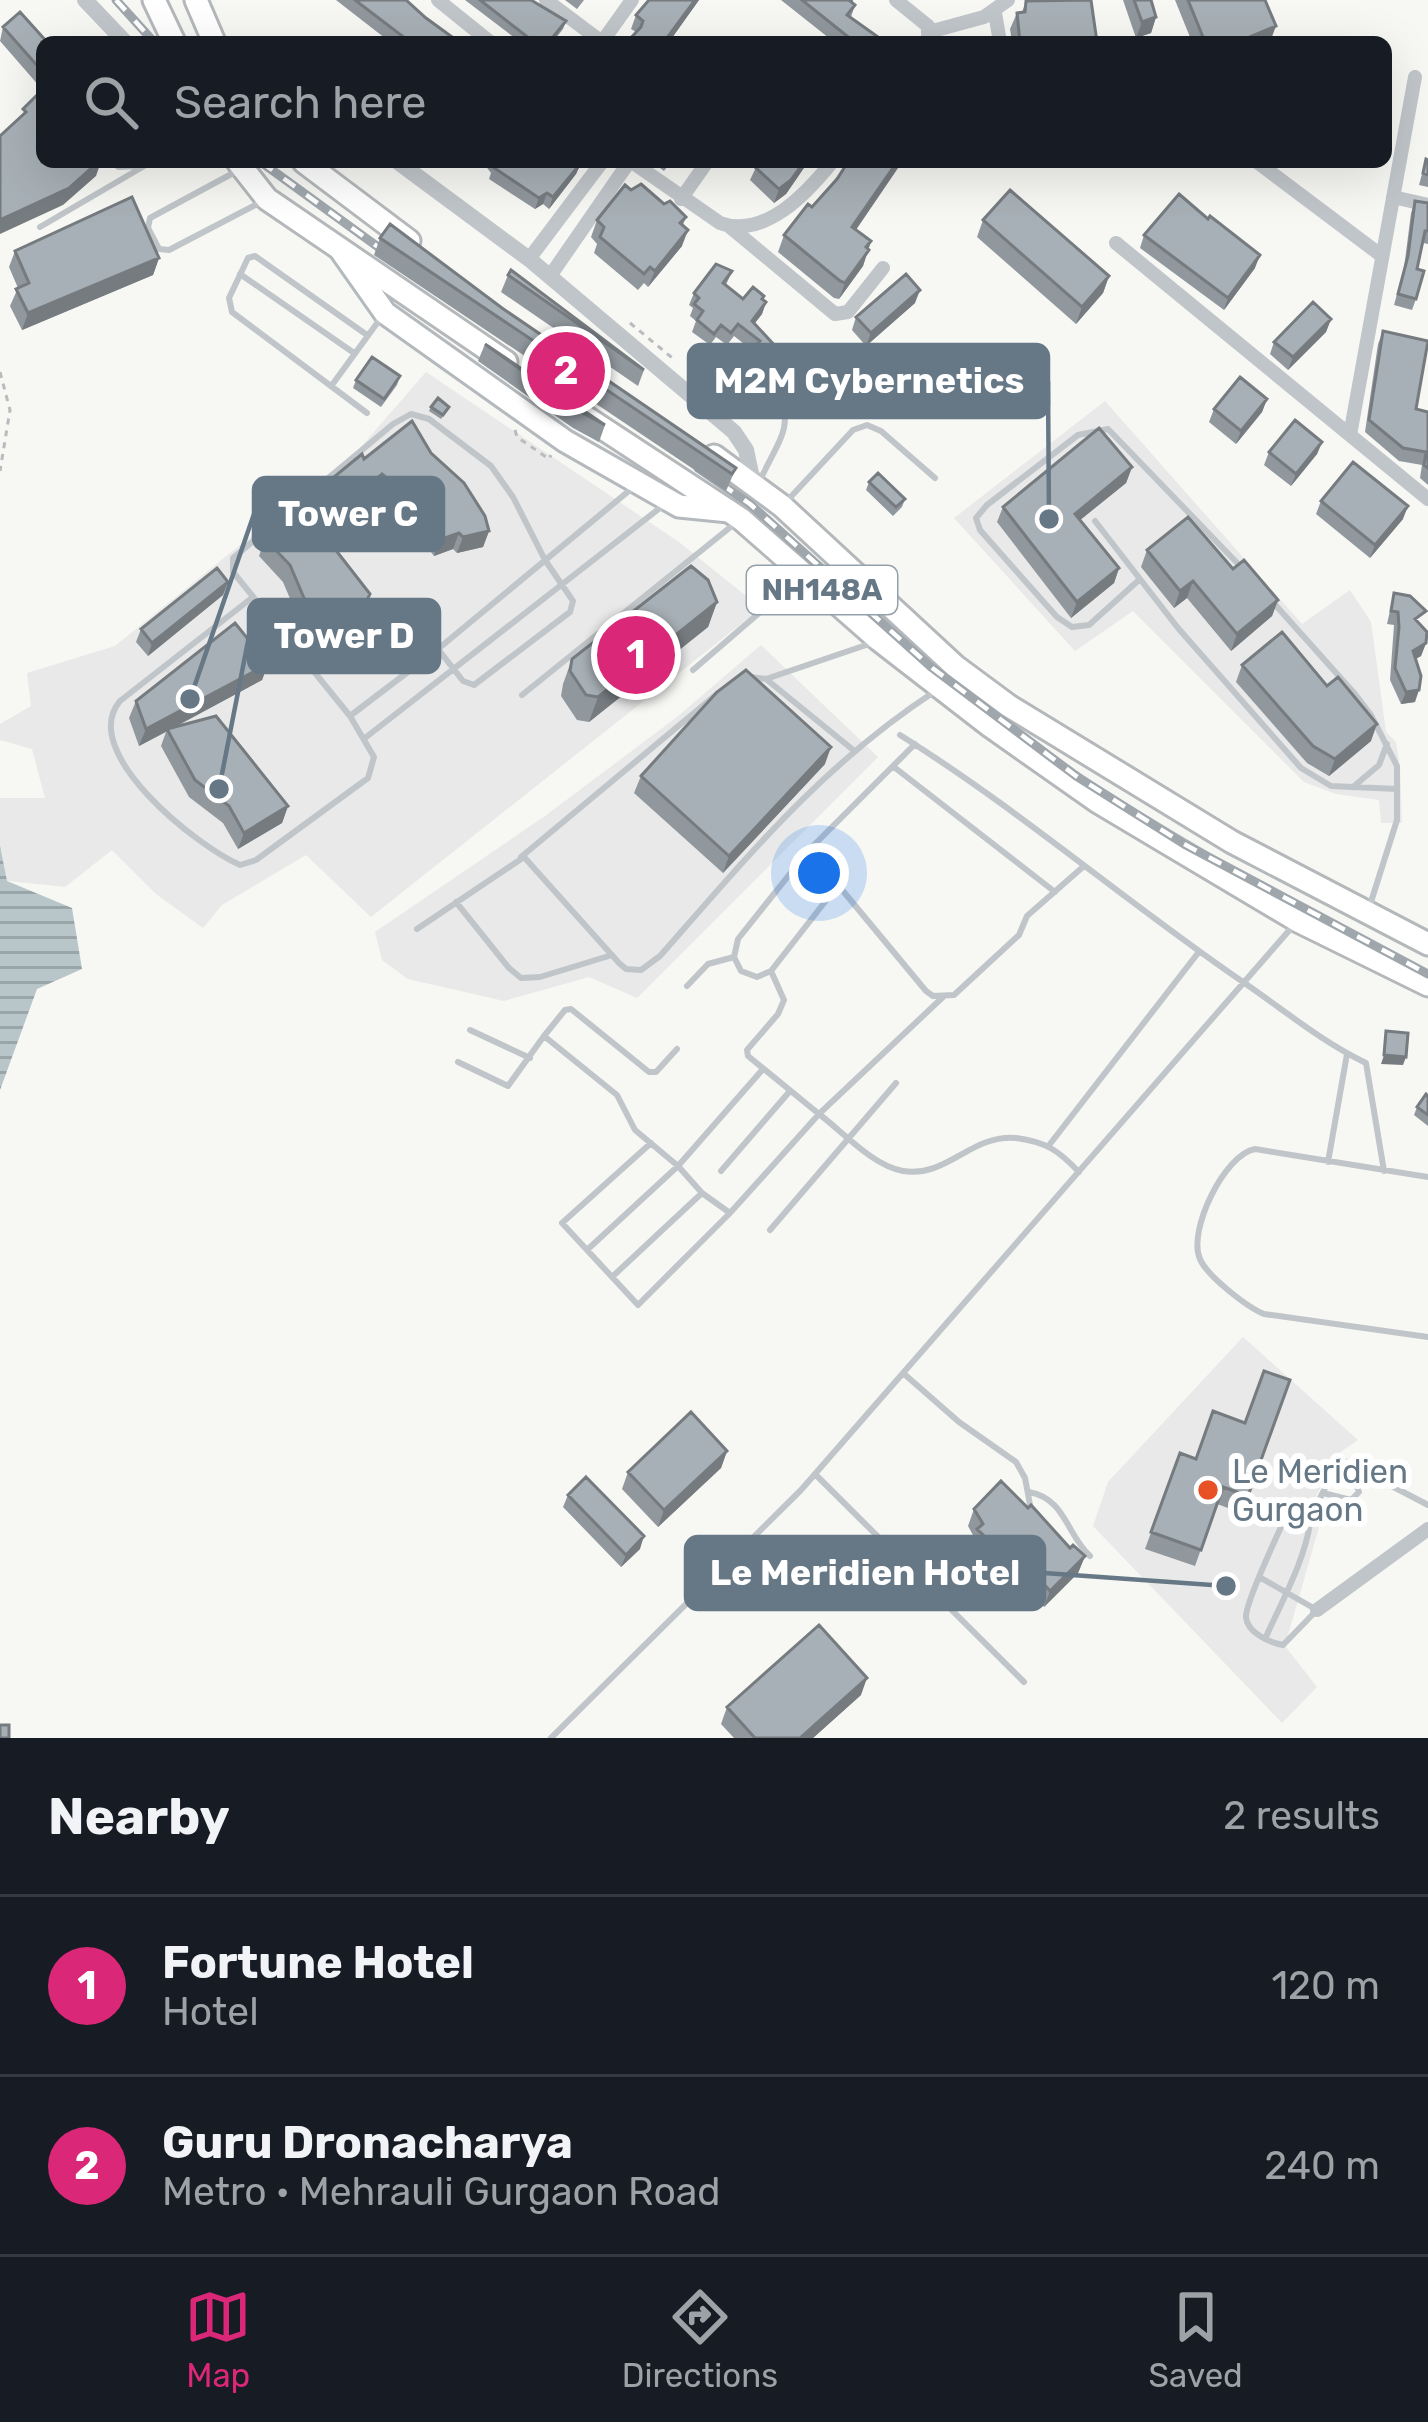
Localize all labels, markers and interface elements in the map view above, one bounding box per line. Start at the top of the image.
search box [36,36,1392,168]
icon: search [78,69,144,135]
text: Search here [174,76,426,129]
pin: 2 [527,326,605,416]
callout: M2M Cybernetics [689,345,1048,417]
text: M2M Cybernetics [714,359,1024,402]
callout: Tower C [254,478,443,550]
text: Tower C [278,492,418,535]
road number: NH148A [747,566,897,614]
callout: Tower D [249,600,439,672]
pin: 1 [597,610,675,700]
text: Tower D [273,614,415,657]
your location [789,843,849,903]
place label: Le Meridien Gurgaon [1232,1452,1408,1529]
marker: Le Meridien Gurgaon [1195,1477,1221,1503]
callout: Le Meridien Hotel [686,1537,1044,1609]
text: Le Meridien Hotel [710,1551,1020,1594]
text: Nearby [48,1786,230,1847]
text: 2 results [1223,1793,1380,1839]
text: Fortune Hotel [162,1936,474,1989]
text: 1 [77,1963,97,2009]
text: 120 m [1271,1963,1380,2009]
text: Hotel [162,1989,259,2035]
text: Guru Dronacharya [162,2116,573,2169]
text: 2 [74,2143,100,2189]
text: 240 m [1264,2143,1380,2189]
text: Metro · Mehrauli Gurgaon Road [162,2169,721,2215]
tab: Map [185,2284,251,2395]
tab: Directions [622,2284,778,2395]
tab: Saved [1149,2284,1243,2395]

